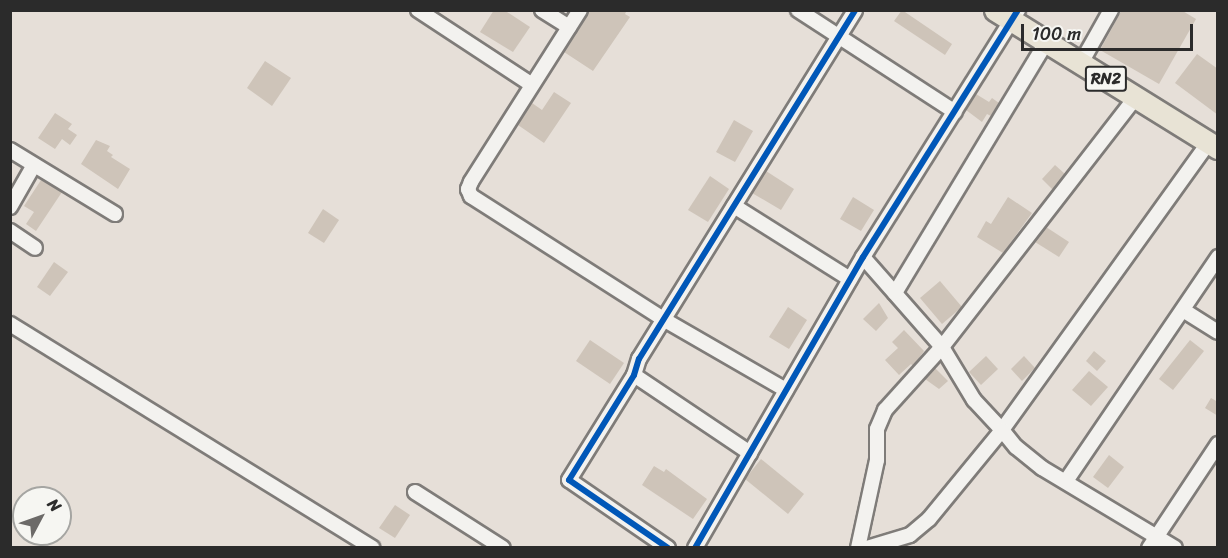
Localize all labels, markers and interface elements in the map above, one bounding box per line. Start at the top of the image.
scale bar [1024,12,1196,50]
text: 100 m [1032,18,1081,50]
road number: RN2 [1084,66,1128,92]
north arrow [12,486,72,546]
text: N [40,491,69,519]

